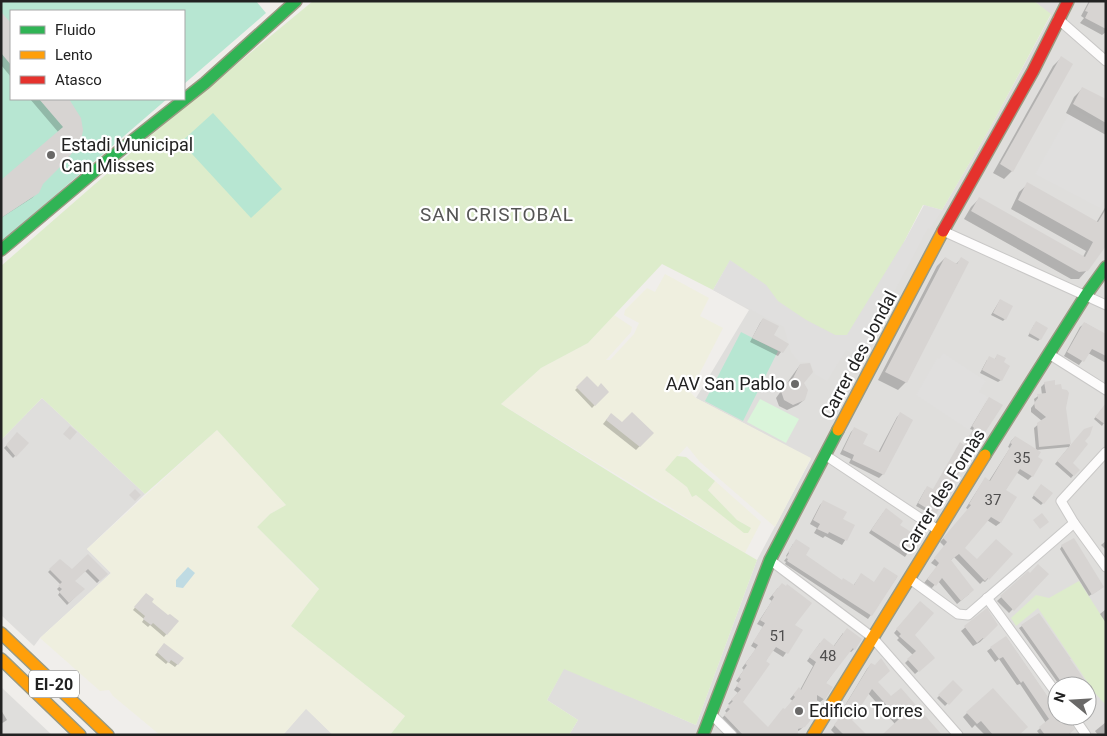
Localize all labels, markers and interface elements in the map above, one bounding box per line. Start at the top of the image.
legend [10,10,185,100]
text: Fluido [55,21,96,39]
text: Lento [55,46,93,64]
text: Atasco [55,71,102,89]
place label: Estadi Municipal Can Misses [61,134,193,176]
marker: Estadi Municipal Can Misses [45,149,57,161]
district label: SAN CRISTOBAL [420,203,574,226]
street label: Carrer des Jondal [816,287,901,422]
place label: AAV San Pablo [666,373,785,394]
marker: AAV San Pablo [789,378,801,390]
street label: Carrer des Fornàs [896,425,989,557]
house number: 35 [1014,449,1030,467]
house number: 37 [985,491,1001,509]
house number: 51 [770,627,786,645]
house number: 48 [820,647,836,665]
road number: EI-20 [29,671,79,698]
north arrow [1047,676,1097,726]
text: N [1050,690,1069,704]
place label: Edificio Torres [809,700,923,721]
marker: Edificio Torres [793,705,805,717]

